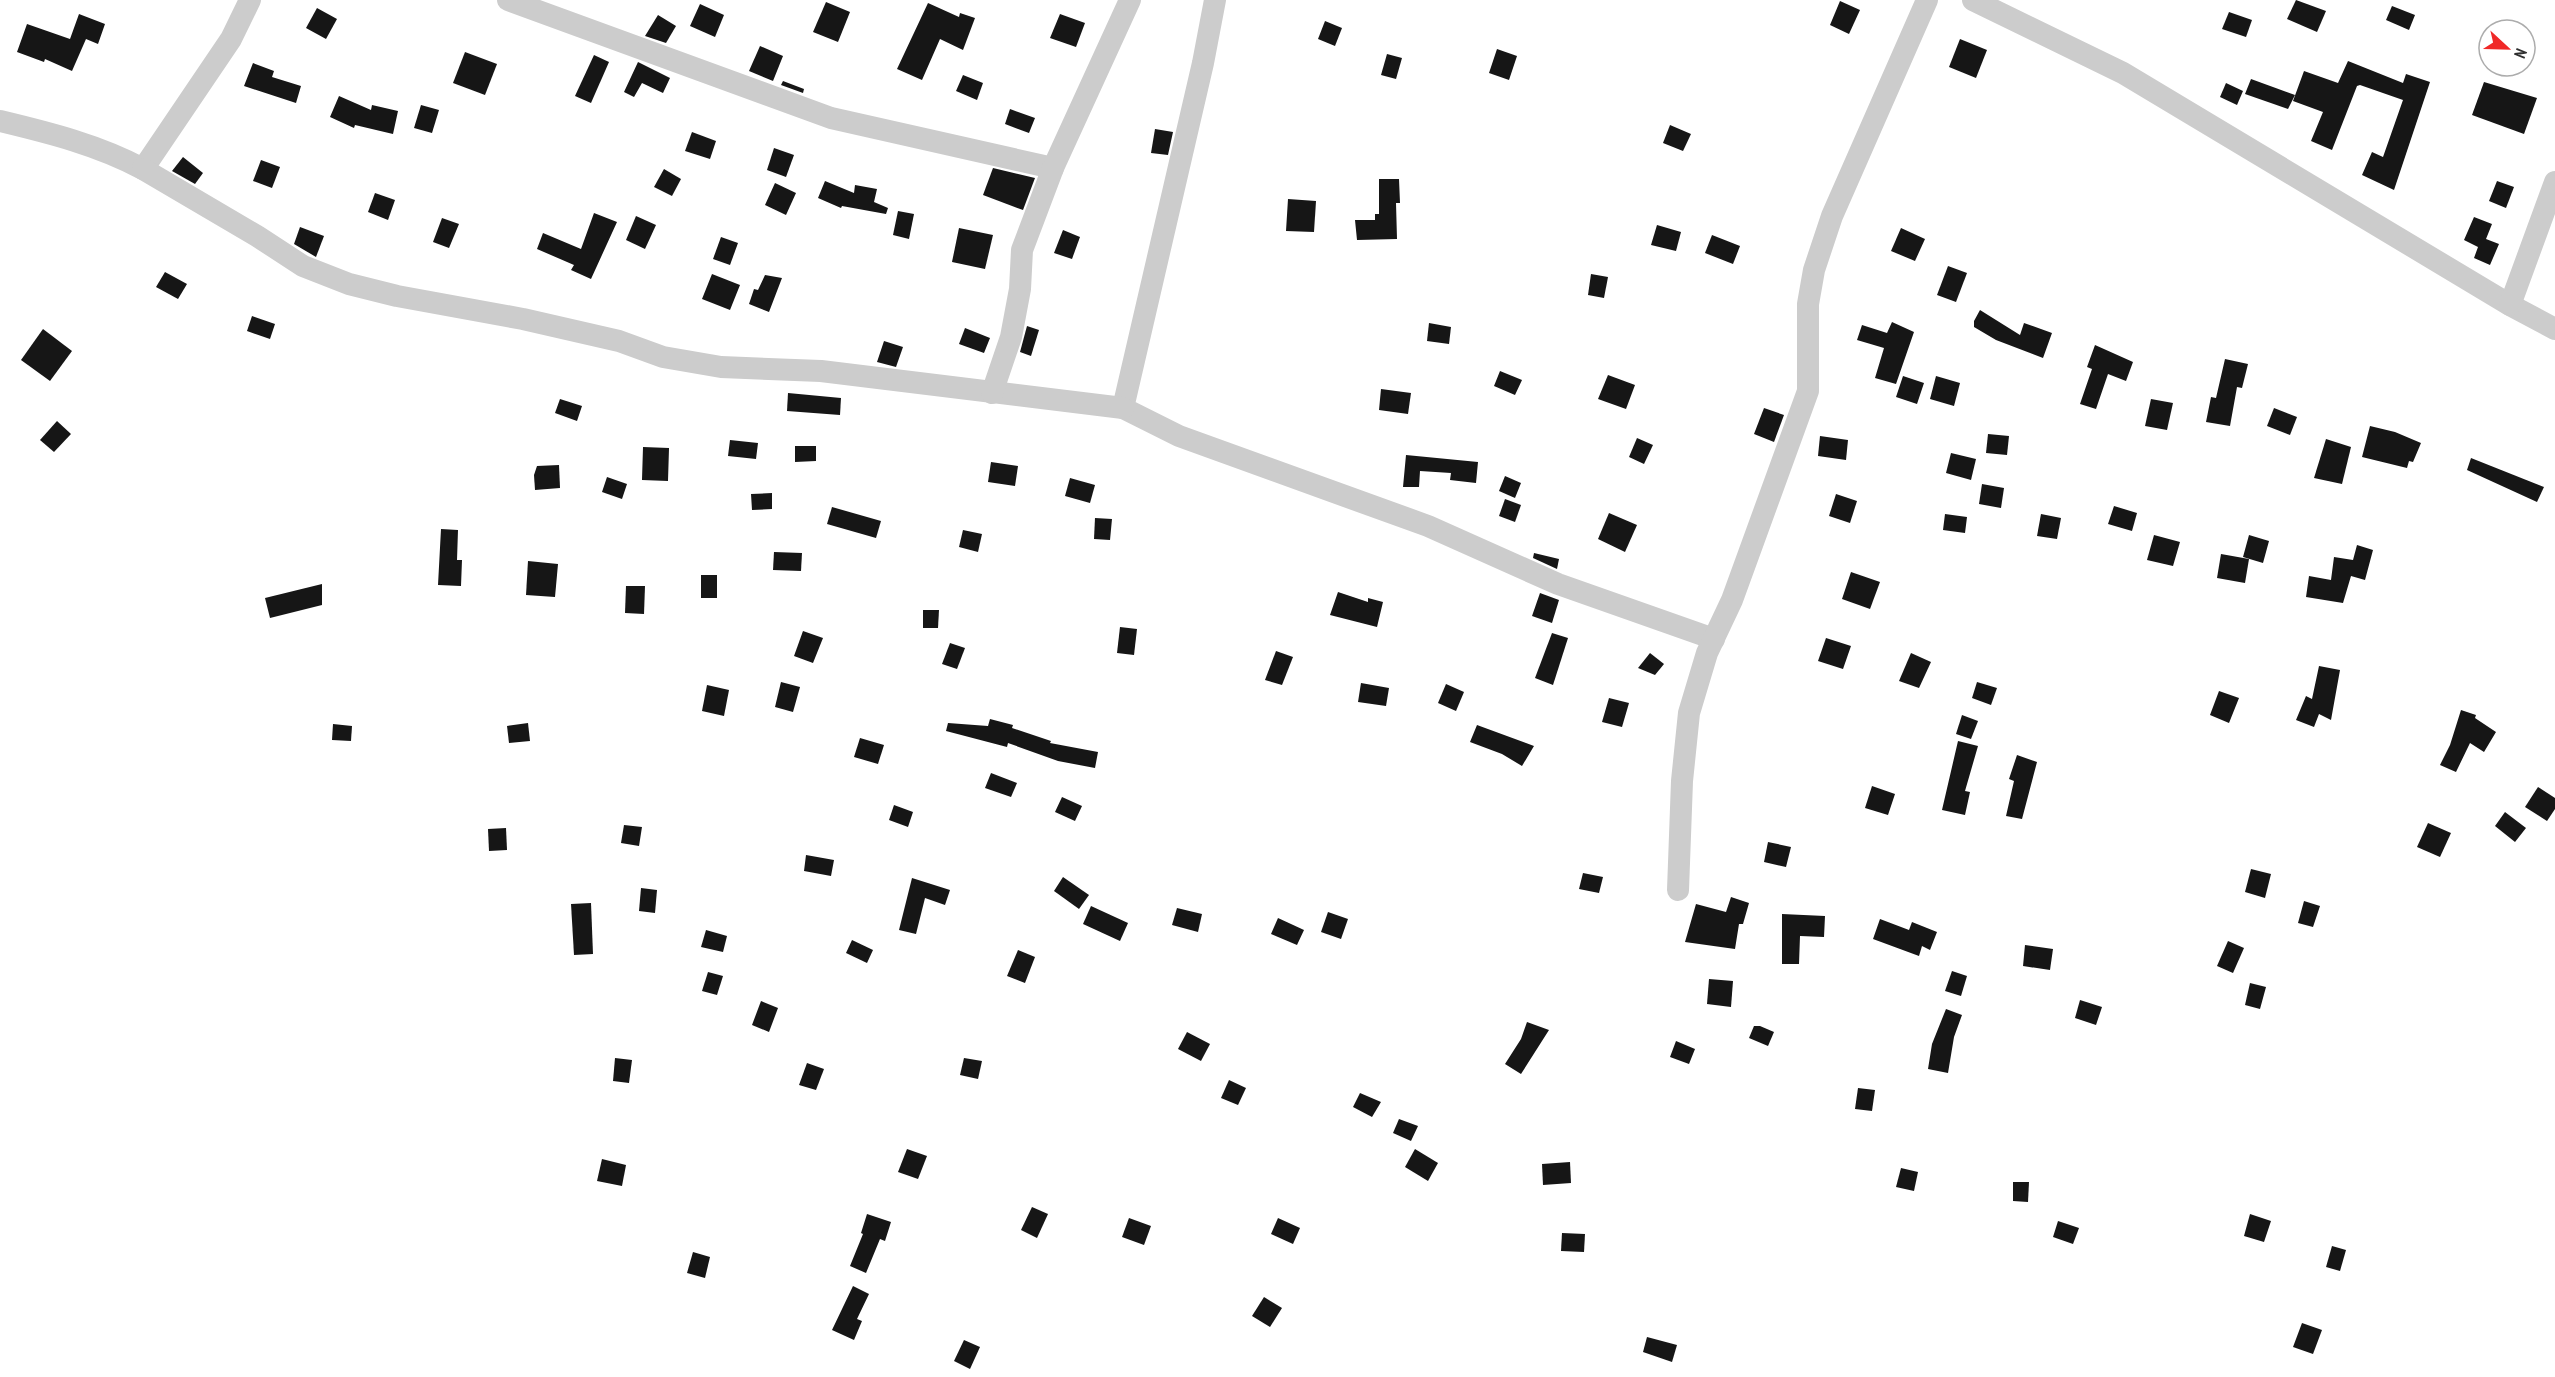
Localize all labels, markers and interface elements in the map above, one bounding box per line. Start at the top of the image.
north arrow [2477,18,2537,78]
text: N [2510,46,2532,61]

